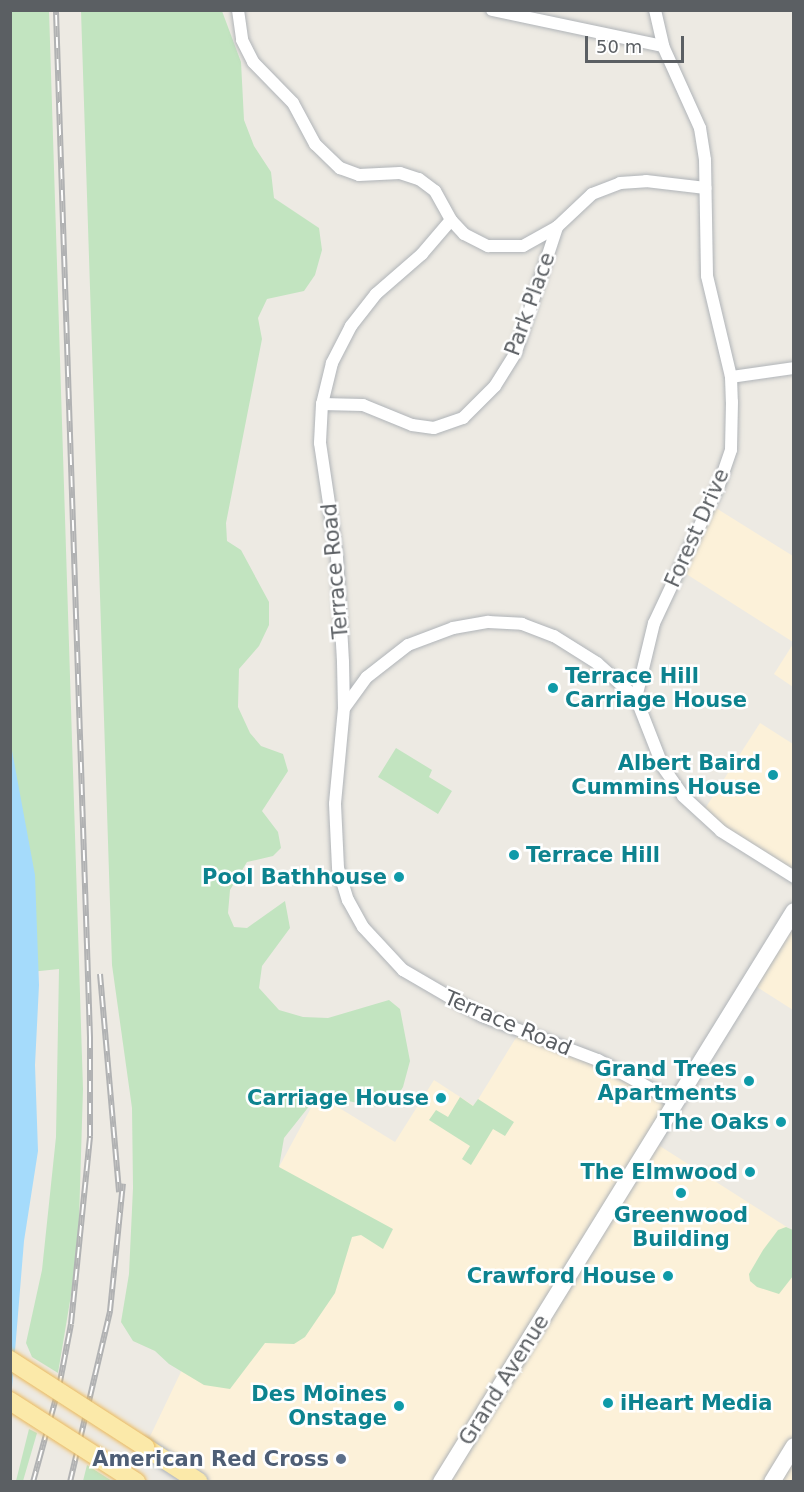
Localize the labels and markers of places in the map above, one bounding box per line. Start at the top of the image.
place label: Terrace Hill Carriage House [565,663,747,713]
marker: Terrace Hill Carriage House [546,681,560,695]
place label: Albert Baird Cummins House [571,750,761,800]
marker: Albert Baird Cummins House [766,768,780,782]
place label: Terrace Hill [526,842,660,868]
marker: Terrace Hill [507,848,521,862]
place label: Pool Bathhouse [202,864,387,890]
marker: Pool Bathhouse [392,870,406,884]
place label: Grand Trees Apartments [595,1056,737,1106]
marker: Grand Trees Apartments [742,1074,756,1088]
place label: Carriage House [247,1085,429,1111]
marker: Carriage House [434,1091,448,1105]
place label: The Oaks [660,1109,769,1135]
marker: The Oaks [774,1115,788,1129]
place label: The Elmwood [580,1159,738,1185]
marker: The Elmwood [743,1165,757,1179]
marker: Greenwood Building [674,1186,688,1200]
place label: Greenwood Building [614,1202,748,1252]
place label: Crawford House [467,1263,656,1289]
marker: Crawford House [661,1269,675,1283]
place label: Des Moines Onstage [251,1381,387,1431]
place label: iHeart Media [620,1390,772,1416]
marker: iHeart Media [601,1396,615,1410]
marker: Des Moines Onstage [392,1399,406,1413]
place label: American Red Cross [92,1446,329,1472]
marker: American Red Cross [334,1452,348,1466]

